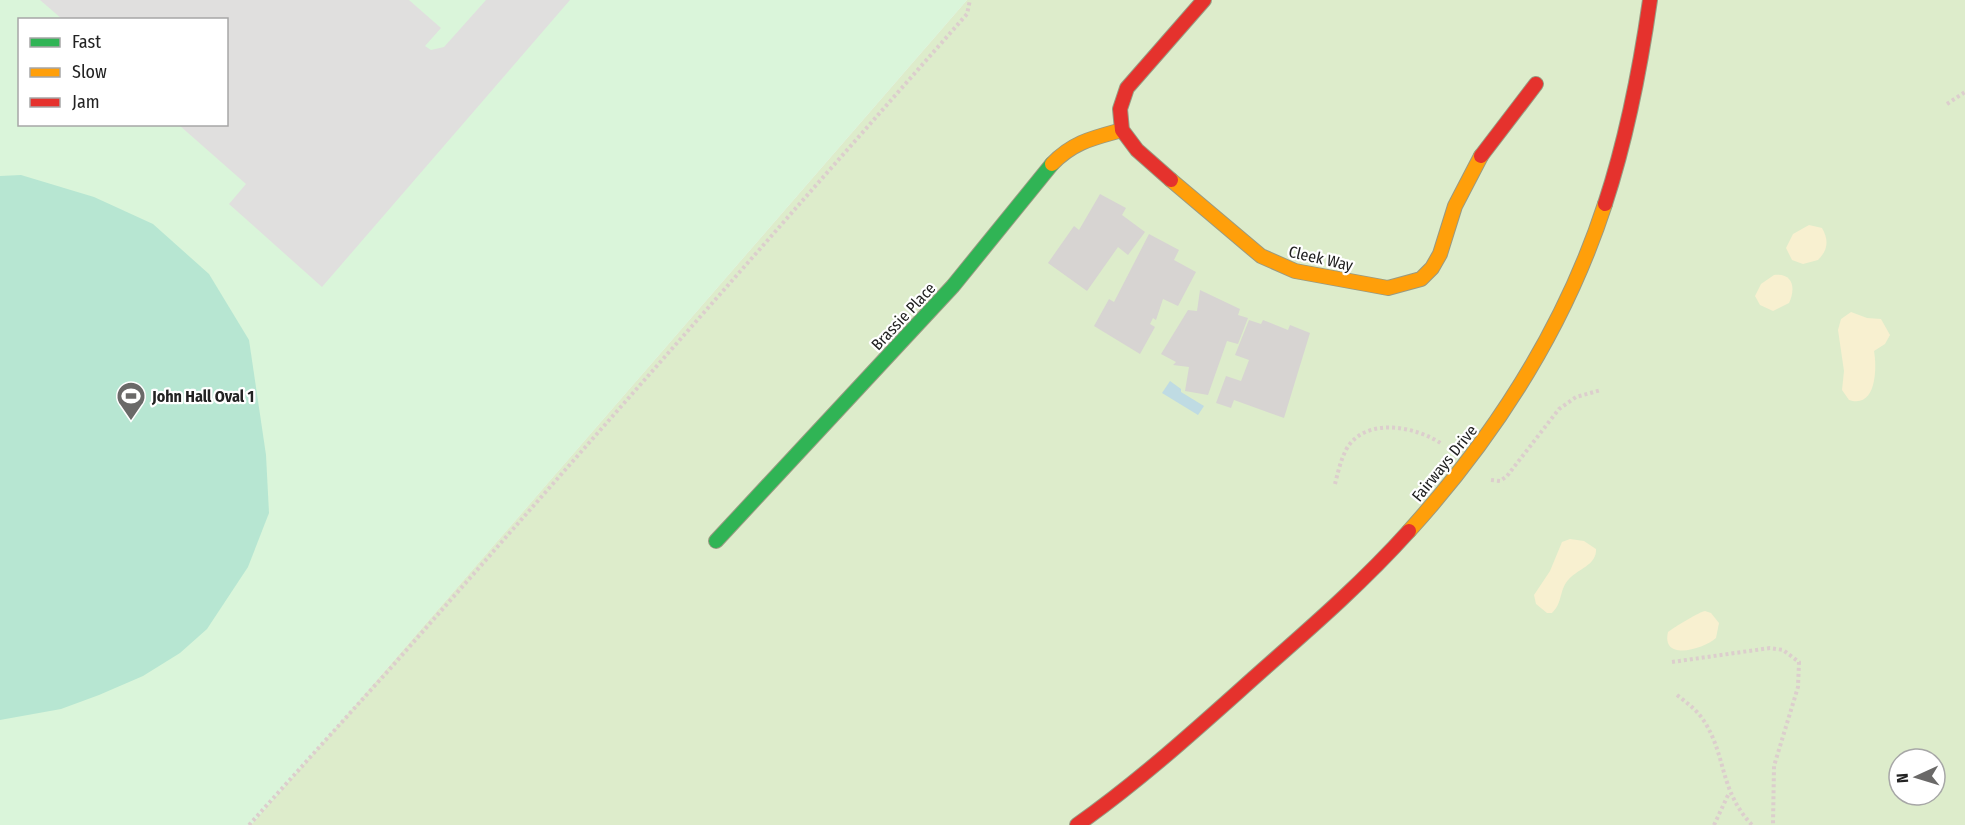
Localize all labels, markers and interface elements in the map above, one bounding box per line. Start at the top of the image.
legend [18,18,228,126]
text: Fast [72,31,101,53]
text: Slow [72,61,107,83]
text: Jam [72,91,100,113]
street label: Cleek Way [1287,242,1356,275]
street label: Brassie Place [867,279,939,354]
sports icon: John Hall Oval 1 [115,380,147,422]
place label: John Hall Oval 1 [151,387,254,406]
street label: Fairways Drive [1408,421,1481,505]
north arrow [1887,747,1947,807]
text: N [1893,773,1912,783]

